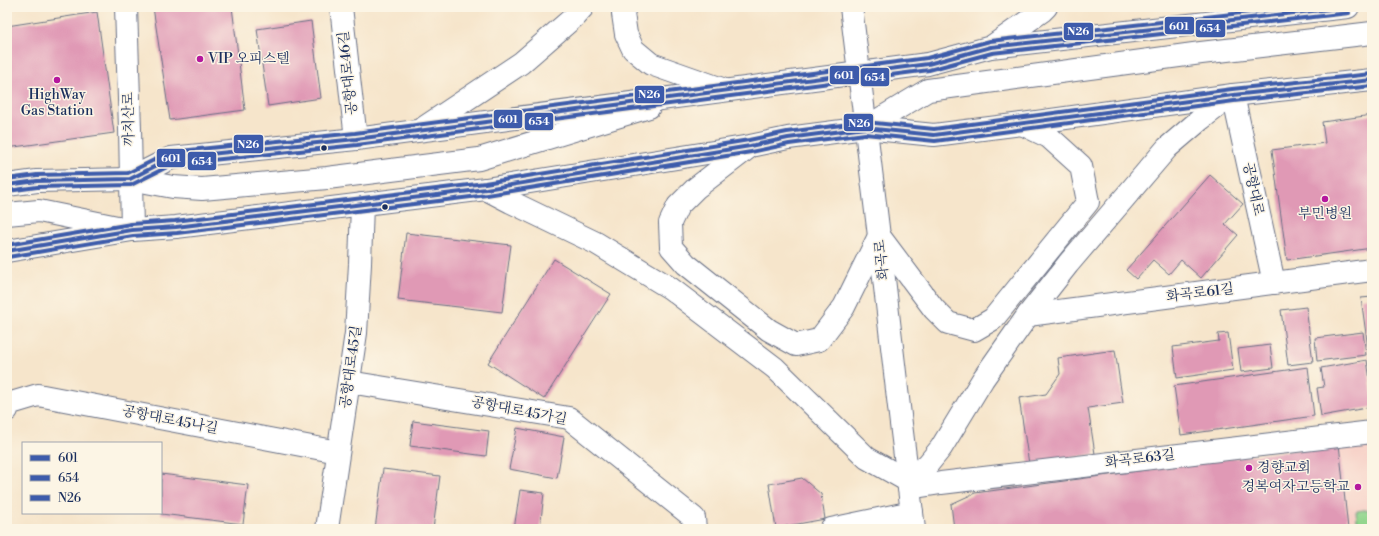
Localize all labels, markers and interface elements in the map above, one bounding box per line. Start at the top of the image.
line badge: 601 [1164,16,1195,35]
line badge: 654 [1195,19,1226,38]
text: 601 [1169,20,1190,34]
line badge: N26 [1063,22,1094,41]
text: 654 [1199,22,1221,36]
text: N26 [1067,25,1089,39]
street label: 공항대로46길 [335,30,361,116]
place label: VIP 오피스텔 [207,50,290,68]
marker: VIP 오피스텔 [195,54,205,64]
line badge: 601 [829,65,860,85]
line badge: 654 [860,67,890,87]
text: 601 [834,69,855,83]
text: 654 [864,71,886,85]
marker: HighWay Gas Station [52,75,62,85]
line badge: N26 [634,85,665,104]
place label: HighWay Gas Station [21,86,94,120]
text: N26 [638,88,660,102]
street label: 까치산로 [120,91,138,146]
line badge: 601 [493,109,523,129]
line badge: 654 [524,112,554,131]
text: 601 [498,113,519,127]
line badge: N26 [843,113,874,132]
text: 654 [528,115,550,129]
text: N26 [848,117,870,131]
line badge: N26 [233,134,264,154]
text: N26 [237,138,259,152]
unlabelled marker [319,143,329,153]
line badge: 601 [156,148,186,168]
line badge: 654 [187,151,217,171]
text: 601 [161,152,182,166]
text: 654 [191,155,213,169]
street label: 공항대로 [1239,161,1268,218]
marker: 부민병원 [1320,194,1330,204]
unlabelled marker [380,202,390,212]
place label: 부민병원 [1298,205,1352,223]
street label: 화곡로 [871,238,893,281]
street label: 화곡로61길 [1165,280,1235,306]
street label: 공항대로45길 [336,324,366,410]
street label: 공항대로45가길 [470,393,568,429]
street label: 공항대로45나길 [121,402,219,438]
legend [22,442,162,514]
street label: 화곡로63길 [1104,446,1176,472]
text: 601 [58,451,79,466]
place label: 경향교회 [1257,459,1311,477]
marker: 경향교회 [1244,463,1254,473]
text: 654 [58,471,79,486]
place label: 경복여자고등학교 [1242,478,1350,496]
marker: 경복여자고등학교 [1353,482,1363,492]
text: N26 [58,491,81,506]

